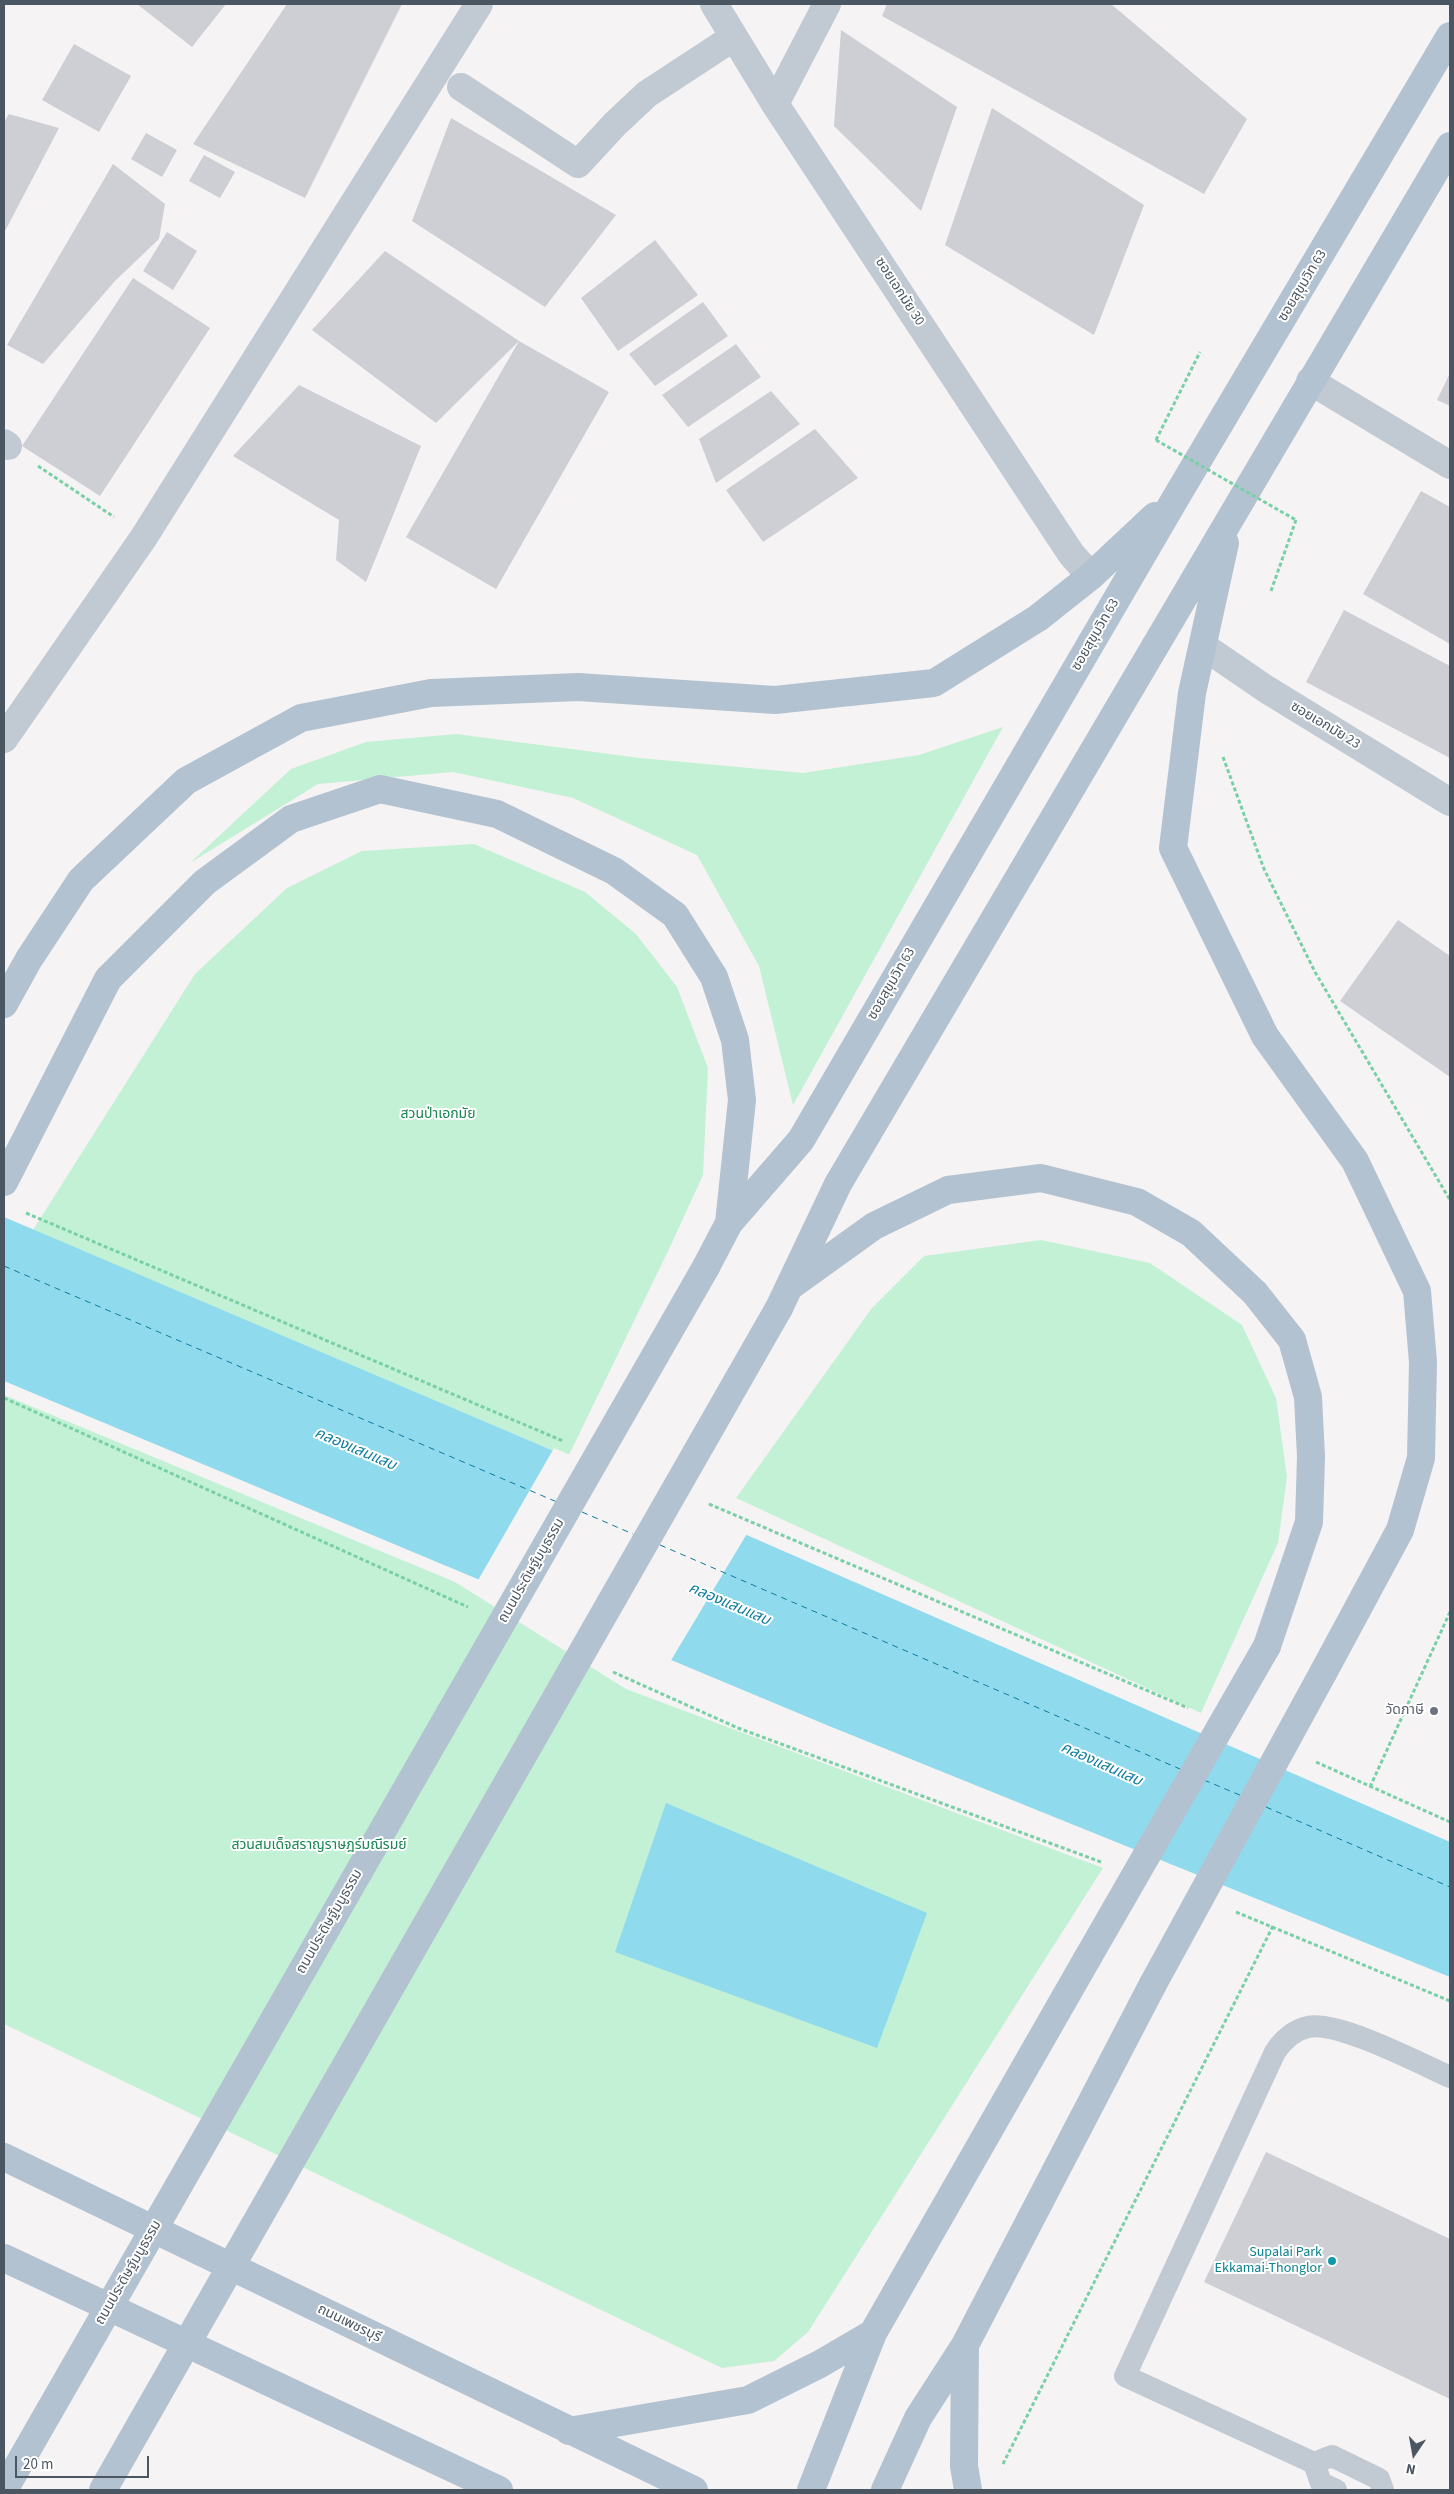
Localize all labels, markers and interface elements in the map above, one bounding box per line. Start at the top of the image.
street label: ซอยสุขุมวิท 63 [1275,247,1331,325]
street label: ซอยเอกมัย 30 [871,255,927,329]
street label: ซอยสุขุมวิท 63 [1069,596,1123,674]
street label: ซอยเอกมัย 23 [1287,699,1363,753]
street label: ซอยสุขุมวิท 63 [865,945,919,1023]
park label: สวนป่าเอกมัย [401,1107,475,1123]
water label: คลองแสนแสบ [312,1425,398,1475]
street label: ถนนประดิษฐ์มนูธรรม [495,1516,569,1626]
water label: คลองแสนแสบ [686,1580,772,1630]
place label: วัดภาษี [1385,1703,1424,1719]
marker: วัดภาษี [1428,1705,1440,1717]
water label: คลองแสนแสบ [1058,1739,1144,1791]
park label: สวนสมเด็จสราญราษฎร์มณีรมย์ [231,1838,407,1854]
street label: ถนนประดิษฐ์มนูธรรม [293,1867,367,1977]
street label: ถนนประดิษฐ์มนูธรรม [92,2218,166,2328]
place label: Supalai Park Ekkamai-Thonglor [1215,2245,1322,2278]
marker: Supalai Park Ekkamai-Thonglor [1326,2255,1338,2267]
street label: ถนนเพชรบุรี [314,2301,384,2347]
north arrow [1389,2429,1439,2479]
scale bar [18,2446,151,2478]
text: 20 m [23,2454,53,2475]
text: N [1404,2458,1418,2479]

